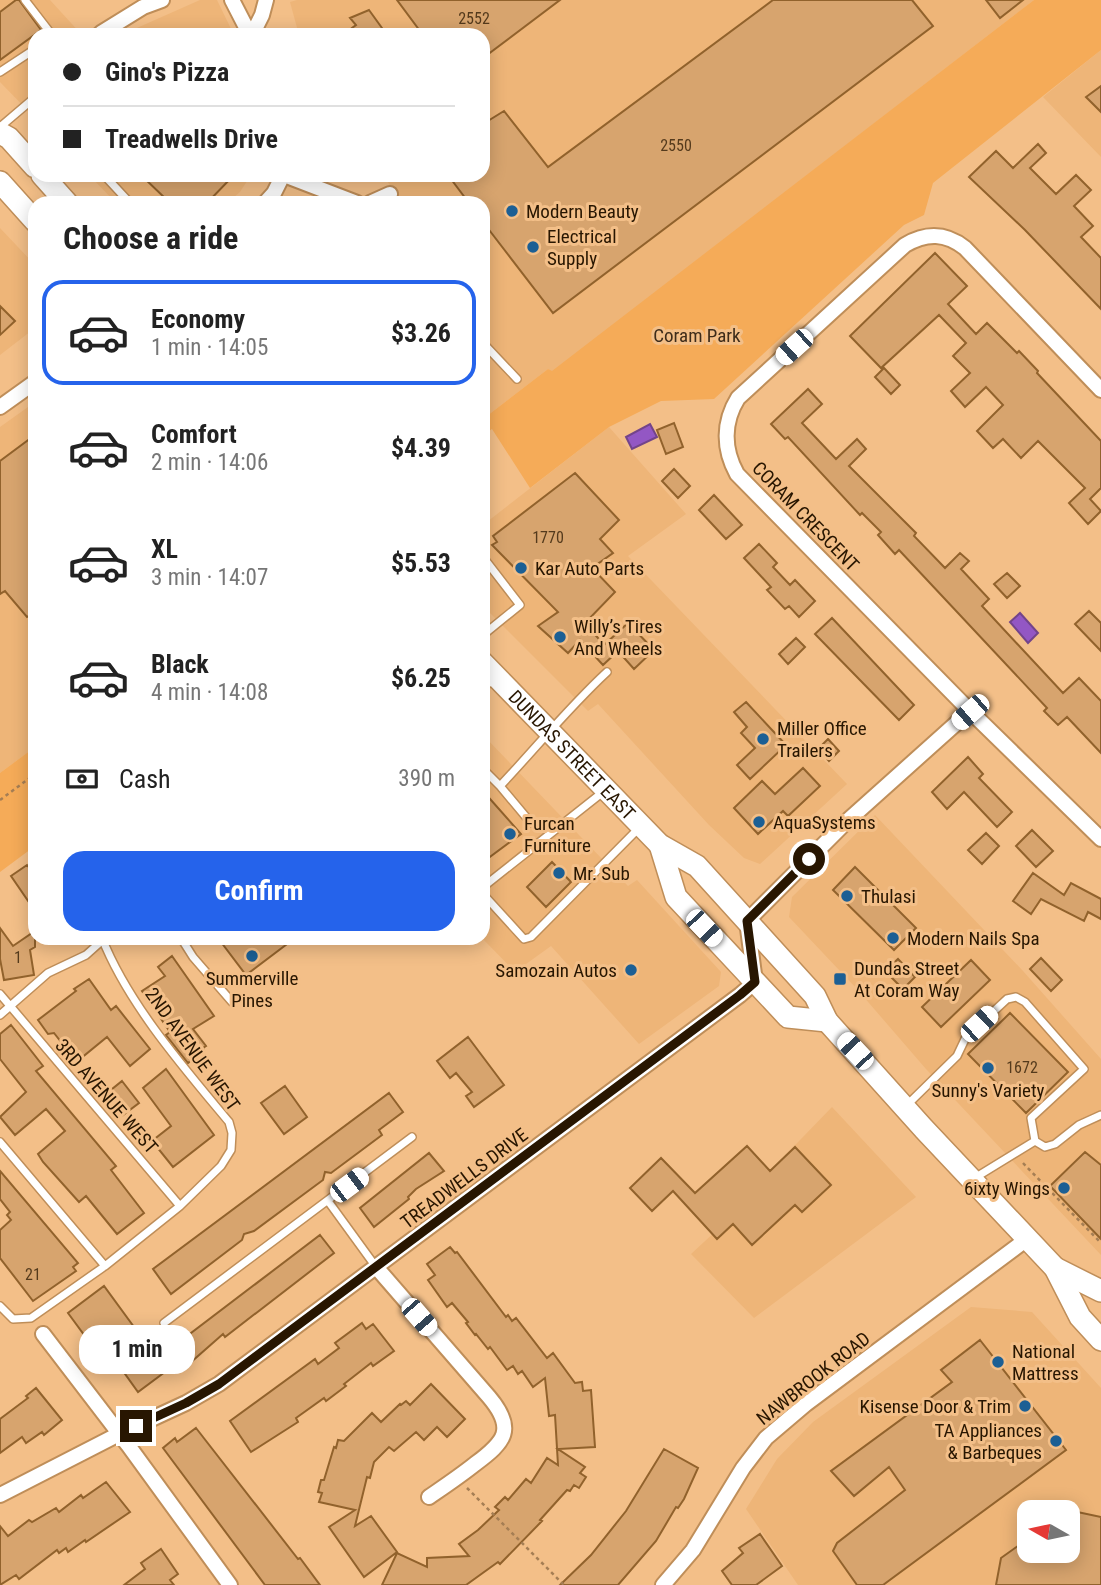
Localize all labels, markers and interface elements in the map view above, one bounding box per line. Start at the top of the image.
house number: 2552 [458,9,490,28]
text: Gino's Pizza [105,57,229,87]
text: Treadwells Drive [105,124,278,154]
house number: 2550 [660,136,692,155]
place label: Modern Beauty [526,200,639,223]
marker: Modern Beauty [504,203,520,219]
text: Choose a ride [63,219,238,257]
place label: Electrical Supply [547,225,617,270]
marker: Electrical Supply [525,239,541,255]
icon: car [67,301,130,364]
text: Economy [151,304,245,334]
text: $3.26 [391,318,451,348]
park label: Coram Park [653,324,741,347]
car [772,325,817,369]
text: 1 min · 14:05 [151,334,268,361]
icon: car [67,416,130,479]
text: Comfort [151,419,237,449]
text: $4.39 [391,433,451,463]
text: 2 min · 14:06 [151,449,268,476]
street label: CORAM CRESCENT [747,457,864,576]
house number: 1770 [532,528,564,547]
icon: car [67,531,130,594]
text: XL [151,534,178,564]
text: $5.53 [391,548,451,578]
place label: Kar Auto Parts [535,557,644,580]
marker: Kar Auto Parts [513,560,529,576]
text: 3 min · 14:07 [151,564,268,591]
place label: Willy’s Tires And Wheels [574,615,662,660]
marker: Willy’s Tires And Wheels [552,629,568,645]
icon: car [67,646,130,709]
text: Black [151,649,209,679]
text: $6.25 [391,663,451,693]
text: 4 min · 14:08 [151,679,268,706]
street label: DUNDAS STREET EAST [504,685,640,825]
car [948,690,993,734]
place label: Miller Office Trailers [777,717,867,762]
marker: Miller Office Trailers [755,731,771,747]
icon: cash [63,760,101,798]
text: Cash [119,764,171,794]
text: 390 m [398,765,455,792]
place label: AquaSystems [773,811,876,834]
place label: Furcan Furniture [524,812,591,857]
marker: AquaSystems [751,814,767,830]
marker: Furcan Furniture [502,826,518,842]
route start [793,843,825,875]
button: Confirm [63,851,455,931]
place label: Mr. Sub [573,862,630,885]
marker: Mr. Sub [551,865,567,881]
place label: Thulasi [861,885,916,908]
marker: Thulasi [839,888,855,904]
car [682,906,727,950]
place label: Modern Nails Spa [907,927,1040,950]
marker: Modern Nails Spa [885,930,901,946]
house number: 1 [14,948,22,967]
marker: Summerville Pines [244,948,260,964]
place label: Dundas Street At Coram Way [854,957,959,1002]
place label: Samozain Autos [495,959,617,982]
marker: Samozain Autos [623,962,639,978]
place label: Summerville Pines [206,967,298,1012]
marker: Dundas Street At Coram Way [832,971,848,987]
street label: 2ND AVENUE WEST [140,983,245,1115]
car [957,1002,1002,1046]
car [833,1028,878,1074]
street label: 3RD AVENUE WEST [50,1034,163,1159]
house number: 1672 [1006,1058,1038,1077]
marker: Sunny's Variety [980,1060,996,1076]
place label: Sunny's Variety [931,1079,1045,1102]
street label: TREADWELLS DRIVE [396,1123,532,1234]
car [326,1164,373,1206]
place label: 6ixty Wings [964,1177,1050,1200]
marker: 6ixty Wings [1056,1180,1072,1196]
house number: 21 [25,1265,41,1284]
car [398,1294,441,1340]
callout: 1 min [78,1324,194,1374]
street label: NAWBROOK ROAD [752,1327,875,1430]
text: 1 min [111,1336,163,1363]
place label: National Mattress [1012,1340,1079,1385]
marker: National Mattress [990,1354,1006,1370]
place label: Kisense Door & Trim [860,1395,1011,1418]
marker: Kisense Door & Trim [1017,1398,1033,1414]
route end [120,1410,152,1442]
place label: TA Appliances & Barbeques [934,1419,1042,1464]
marker: TA Appliances & Barbeques [1048,1433,1064,1449]
north arrow [1017,1500,1080,1563]
map controls [1017,1500,1080,1563]

